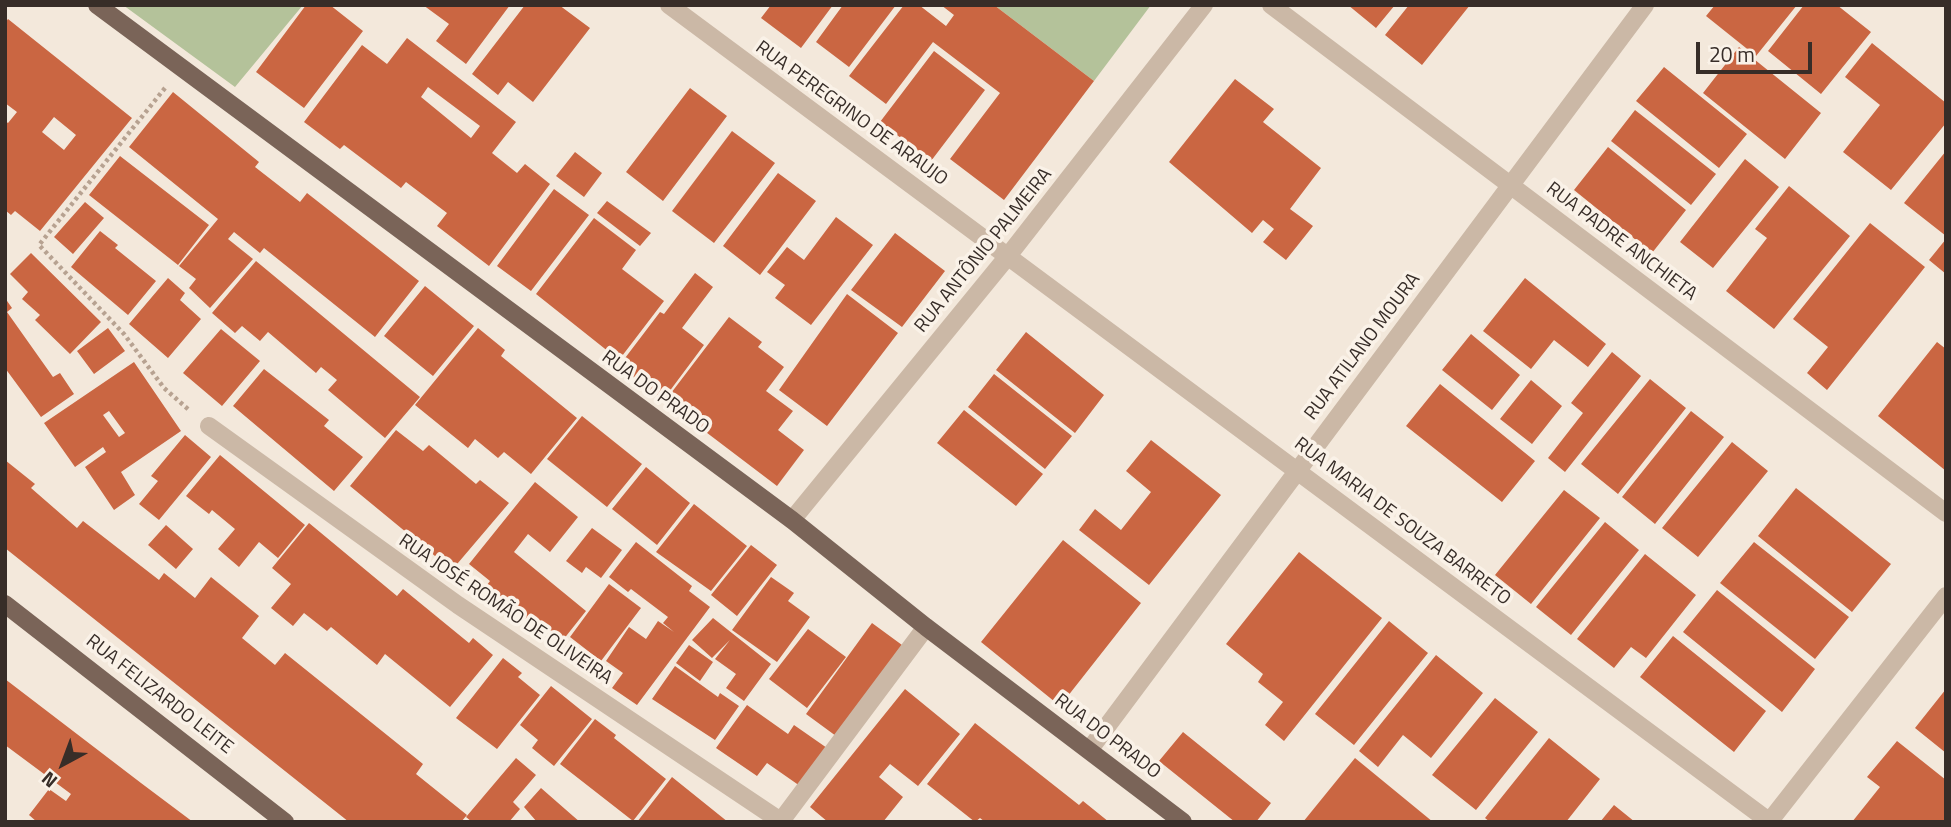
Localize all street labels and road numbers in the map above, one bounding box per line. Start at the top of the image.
street label: RUA PEREGRINO DE ARAUJO [751,37,951,191]
street label: RUA ANTÔNIO PALMEIRA [911,164,1057,338]
street label: RUA PADRE ANCHIETA [1541,178,1701,306]
street label: RUA ATILANO MOURA [1300,269,1426,425]
street label: RUA DO PRADO [597,346,713,440]
street label: RUA MARIA DE SOUZA BARRETO [1289,433,1515,611]
street label: RUA JOSÉ ROMÃO DE OLIVEIRA [394,530,616,690]
street label: RUA FELIZARDO LEITE [81,630,237,760]
street label: RUA DO PRADO [1049,690,1165,784]

